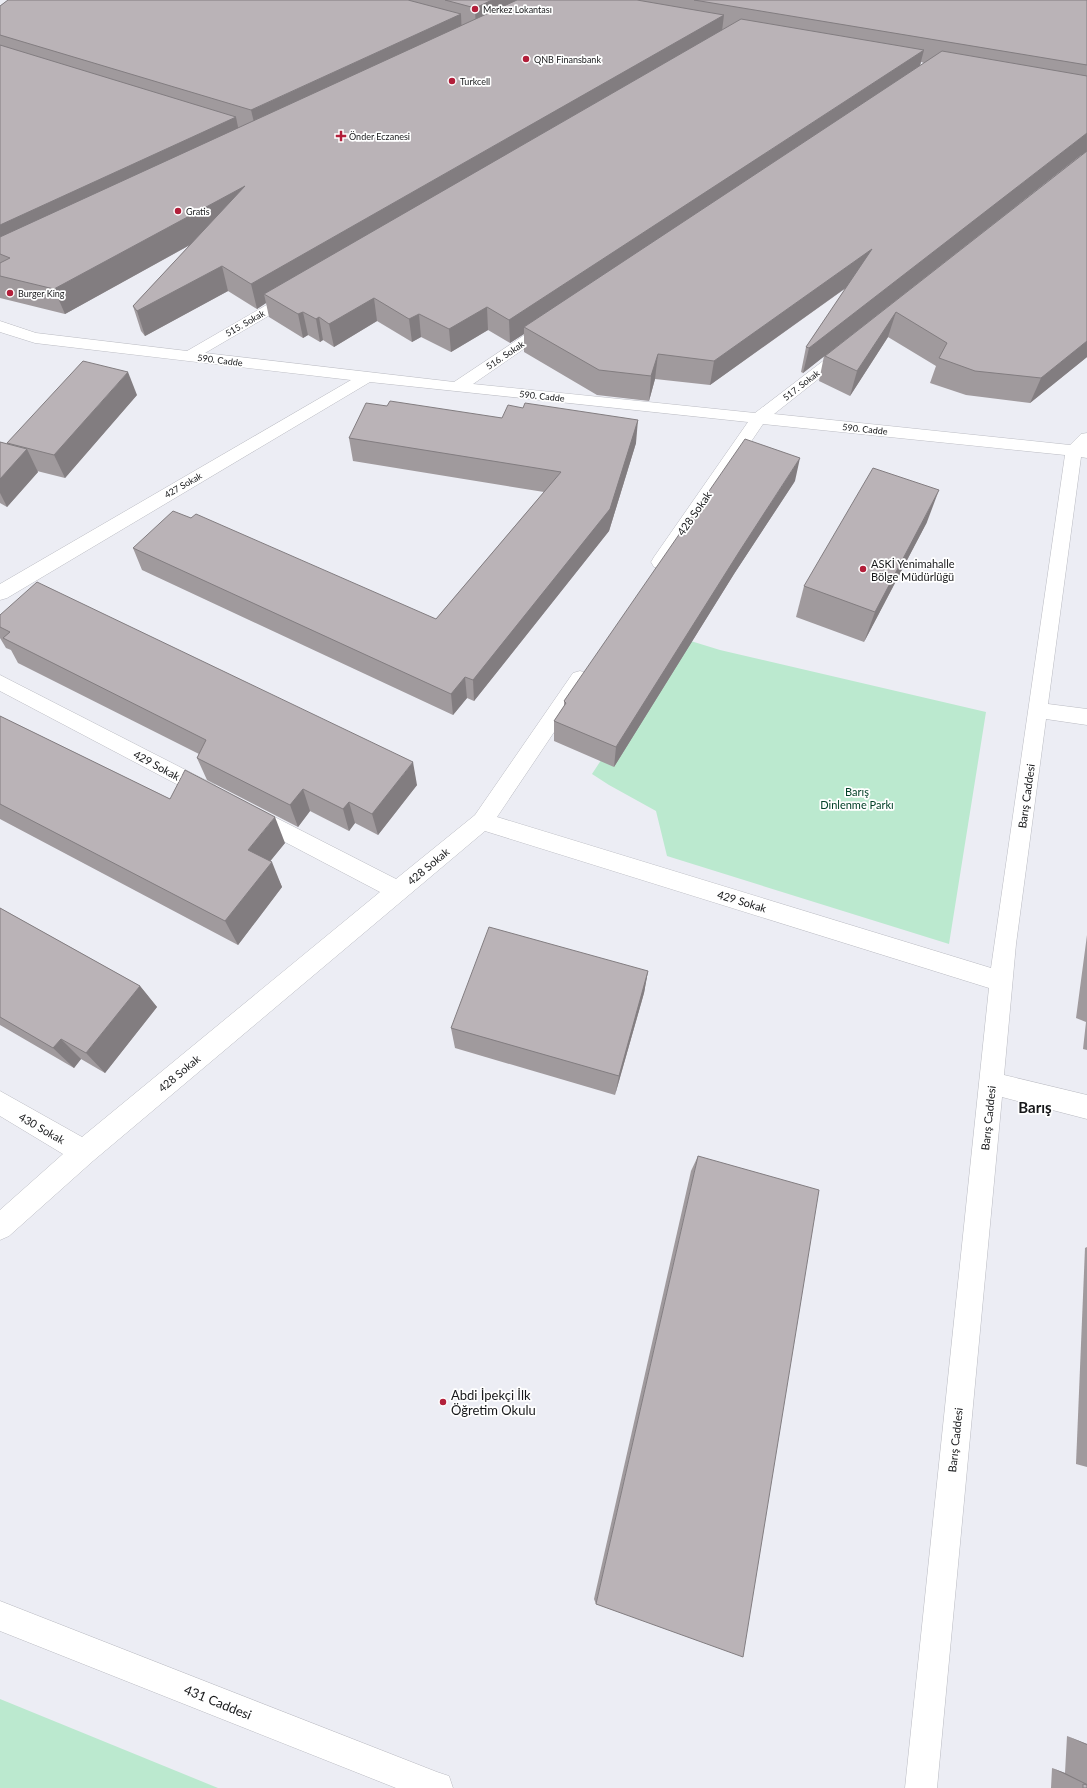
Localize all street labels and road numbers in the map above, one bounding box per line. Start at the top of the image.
street label: 515. Sokak [223,307,267,339]
street label: 516. Sokak [484,338,527,372]
street label: 590. Cadde [197,352,243,368]
street label: 517. Sokak [780,367,822,403]
street label: 590. Cadde [519,388,565,404]
street label: 590. Cadde [842,421,888,437]
street label: 427 Sokak [162,470,204,500]
street label: 428 Sokak [674,488,714,538]
street label: 429 Sokak [132,747,183,783]
street label: Barış Caddesi [1015,763,1037,829]
street label: 428 Sokak [404,844,452,887]
street label: 429 Sokak [716,887,769,915]
street label: 428 Sokak [155,1051,203,1094]
street label: Barış Caddesi [978,1085,998,1151]
street label: 430 Sokak [17,1110,68,1147]
street label: Barış Caddesi [945,1407,965,1473]
street label: 431 Caddesi [182,1681,254,1723]

